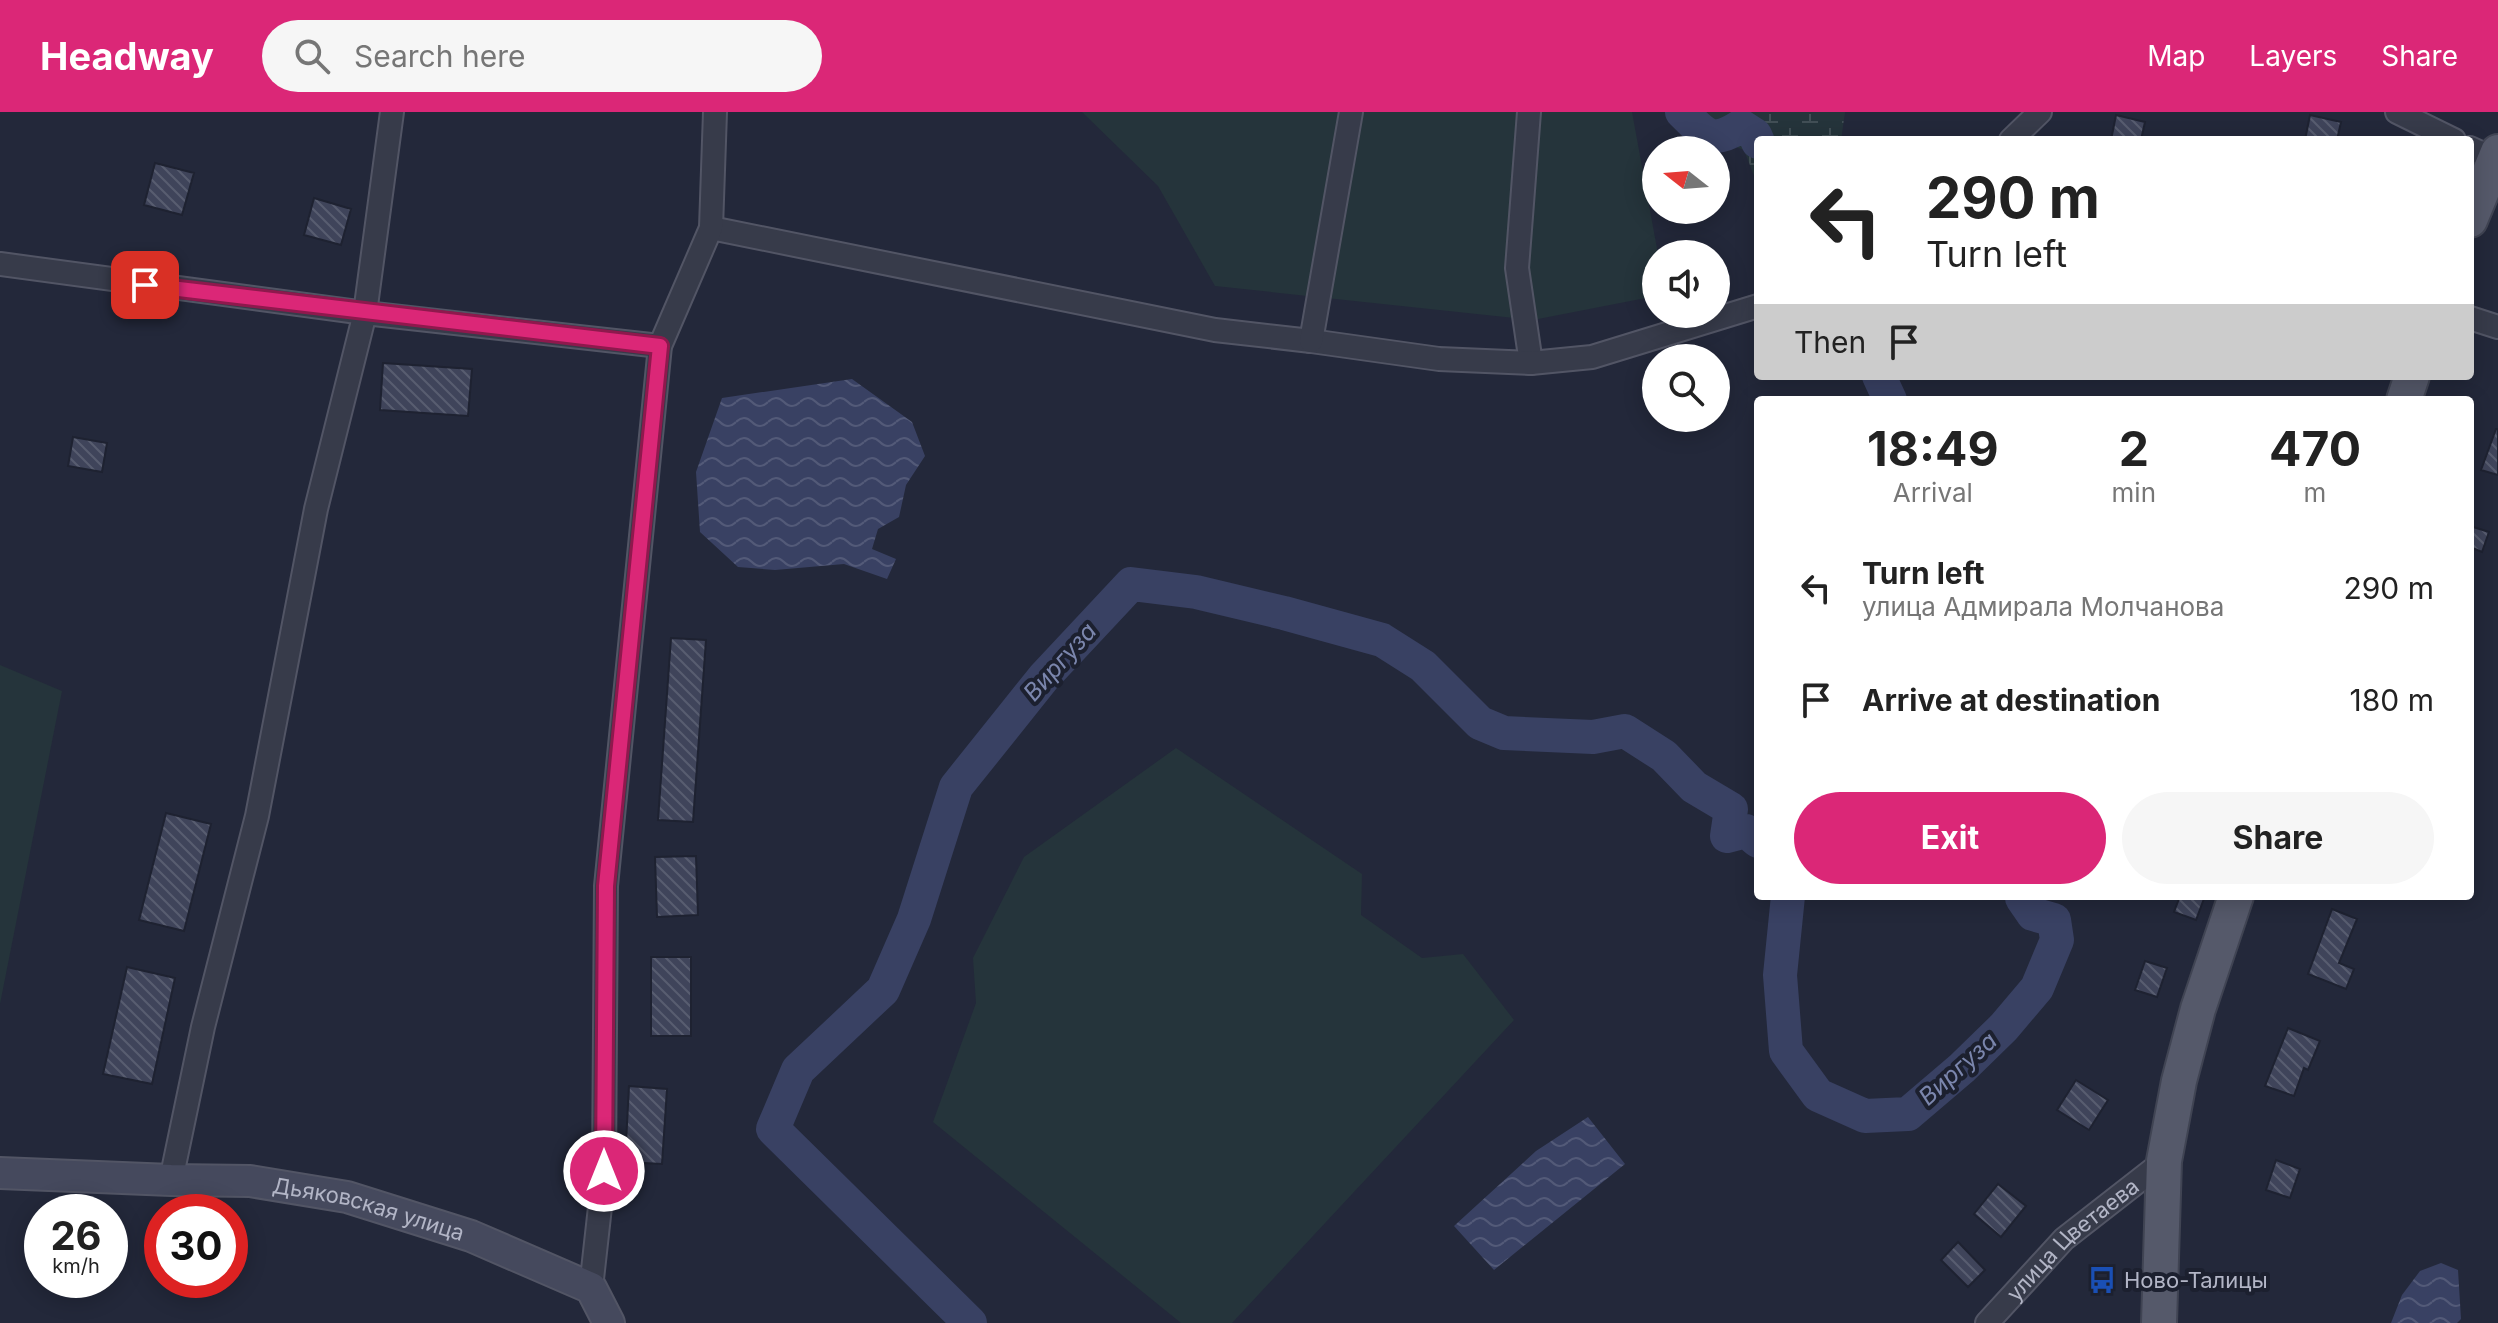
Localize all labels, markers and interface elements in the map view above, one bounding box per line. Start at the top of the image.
search box [262,20,822,92]
text: Headway [40,33,214,79]
icon: search [290,34,334,78]
text: Search here [354,38,525,74]
text: Map [2147,39,2205,73]
text: Layers [2249,39,2337,73]
text: Share [2381,39,2458,73]
north arrow [1642,136,1730,224]
map controls [1642,136,1730,432]
text: 290 m [1926,164,2100,232]
icon: left [1794,168,1898,272]
text: Turn left [1926,232,2067,276]
button: sound [1642,240,1730,328]
pin [111,251,179,319]
icon: arrive [123,263,167,307]
icon: arrive [1882,320,1926,364]
text: Then [1794,324,1866,360]
button: search [1642,344,1730,432]
text: 18:49 [1867,419,1999,478]
text: 2 [2119,419,2149,478]
text: 470 [2269,419,2361,478]
text: Arrival [1893,477,1973,508]
text: min [2112,477,2156,508]
text: m [2304,477,2326,508]
text: Turn left [1862,555,1984,591]
icon: left [1794,566,1838,610]
text: 290 m [2343,570,2434,606]
text: улица Адмирала Молчанова [1862,591,2224,622]
water label: Виргуза [1017,617,1102,707]
icon: arrive [1794,678,1838,722]
text: Arrive at destination [1862,682,2160,718]
text: 180 m [2350,682,2434,718]
button: Exit [1794,792,2106,884]
button: Share [2122,792,2434,884]
water label: Виргуза [1913,1026,2003,1111]
position arrow [562,1129,646,1213]
street label: Дьяковская улица [271,1172,468,1246]
street label: улица Цветаева [2001,1173,2144,1306]
speed limit sign: 30 [144,1194,248,1298]
text: 26 [50,1211,102,1260]
text: km/h [52,1254,100,1278]
bus stop icon: Ново-Талицы [2087,1265,2117,1295]
place label: Ново-Талицы [2124,1267,2268,1293]

